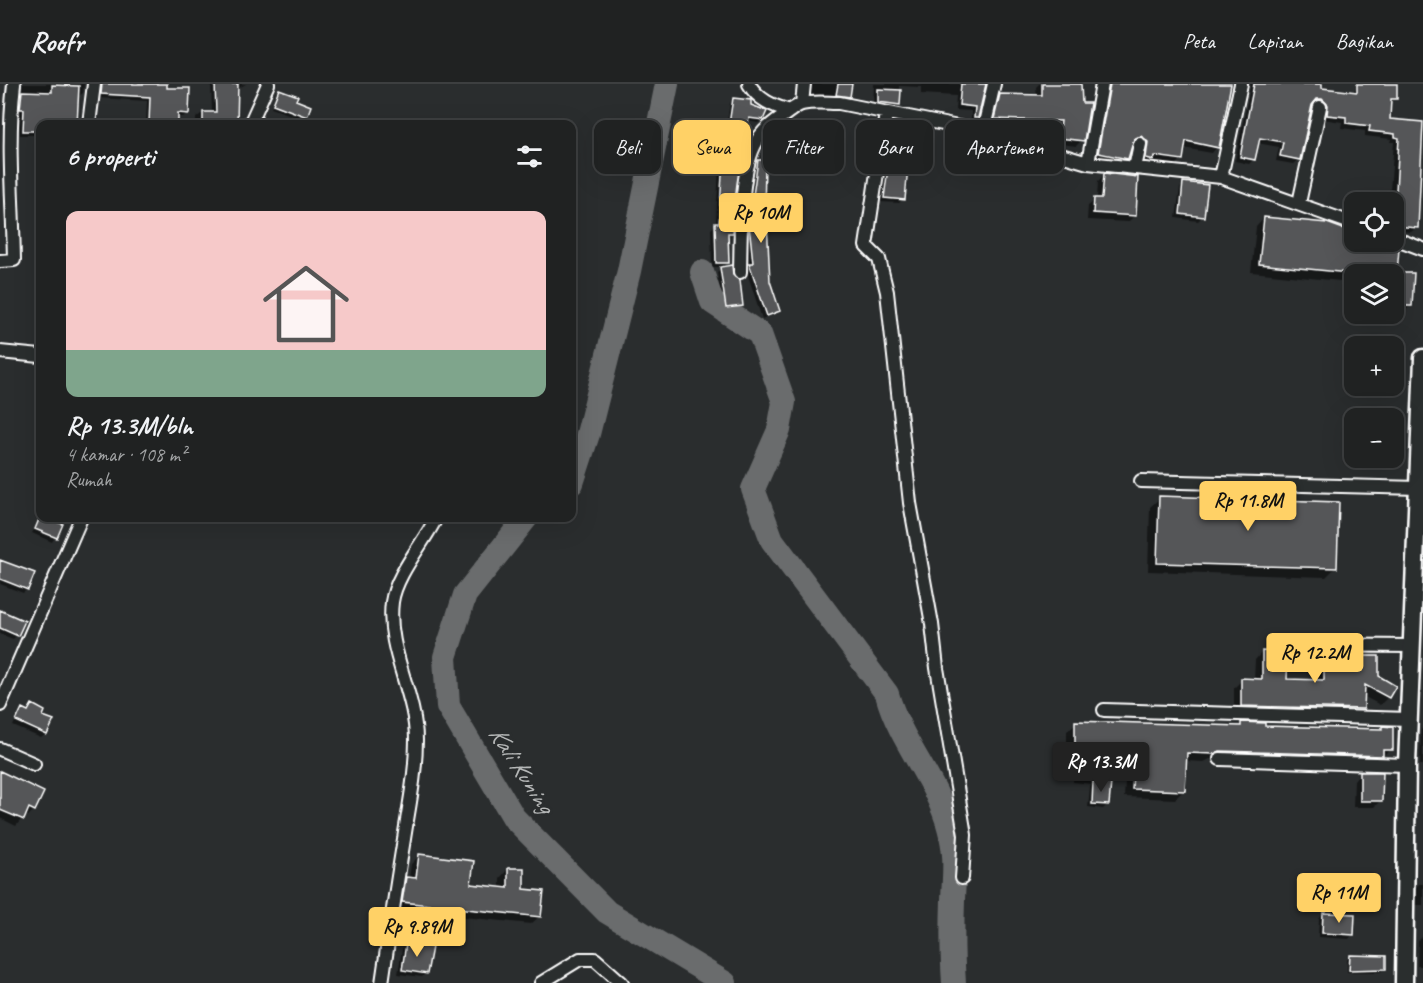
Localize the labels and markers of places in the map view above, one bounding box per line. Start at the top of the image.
pin: Rp 10M [712,193,810,244]
pin: Rp 11.8M [1186,481,1310,532]
pin: Rp 12.2M [1253,633,1377,684]
pin: Rp 13.3M [1039,742,1163,793]
pin: Rp 11M [1290,873,1388,924]
pin: Rp 9.89M [355,907,479,958]

